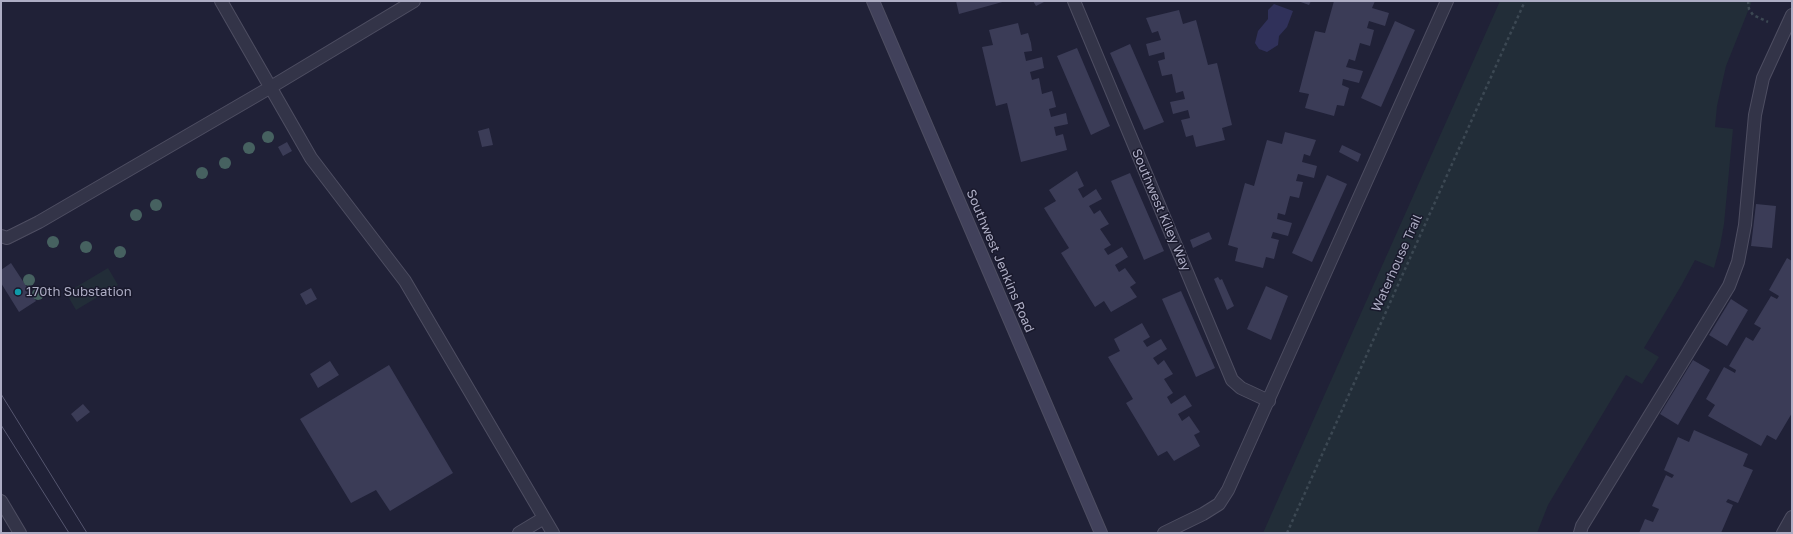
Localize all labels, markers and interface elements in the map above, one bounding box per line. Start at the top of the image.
street label: Southwest Kiley Way [1128,147,1194,273]
street label: Southwest Jenkins Road [963,187,1037,335]
street label: Waterhouse Trail [1368,212,1426,314]
place label: 170th Substation [26,284,132,300]
marker: 170th Substation [13,287,23,297]

